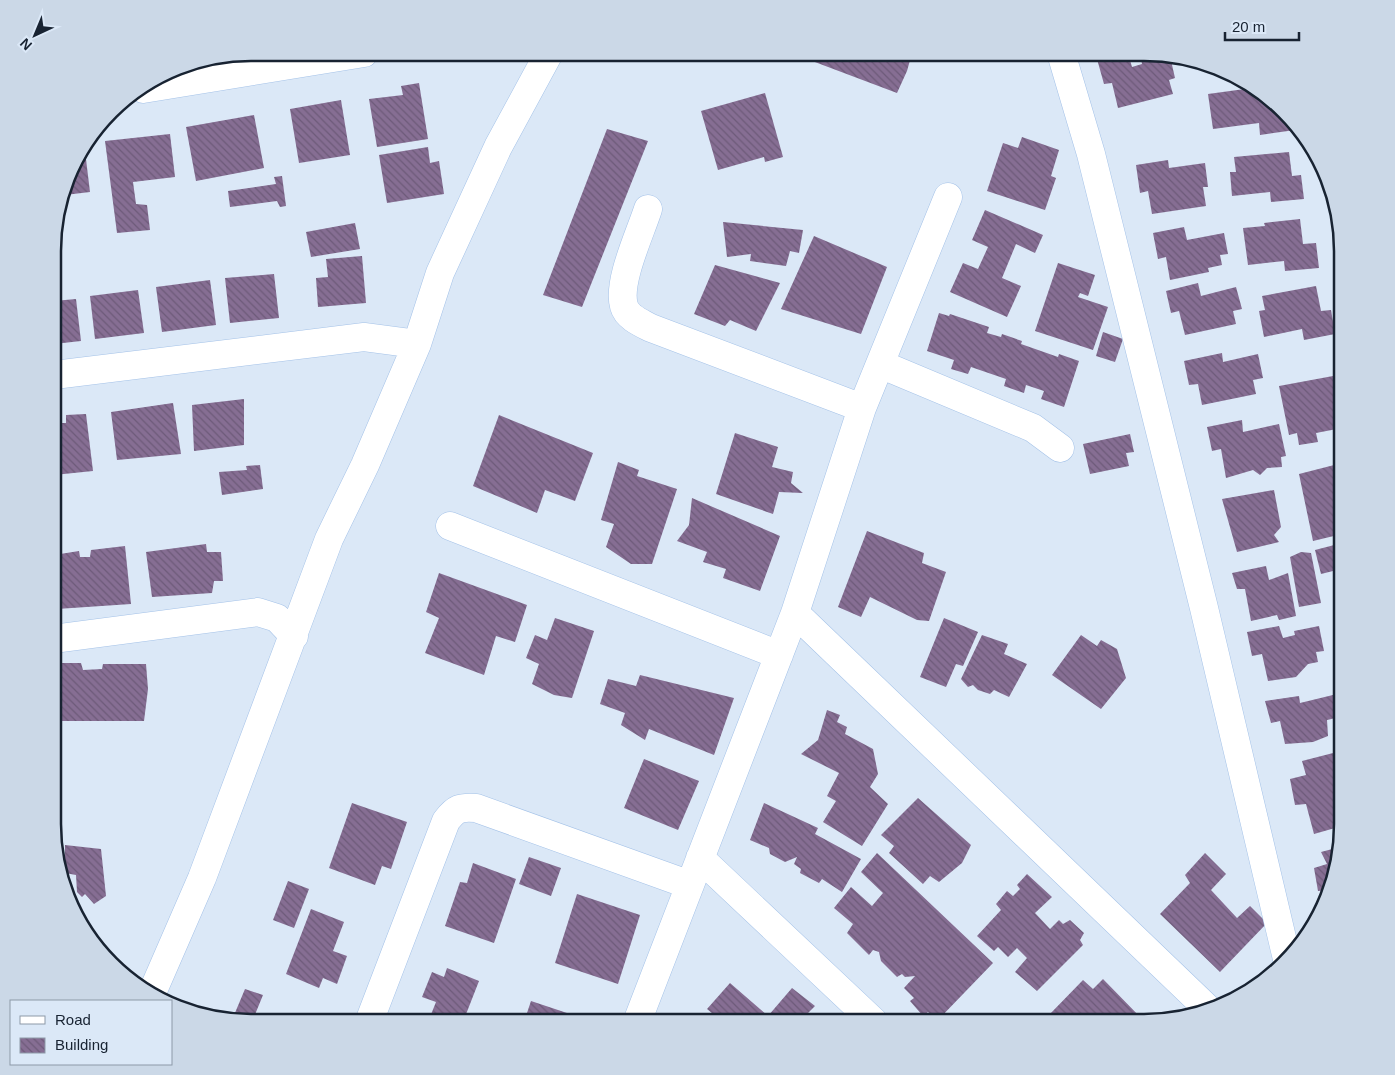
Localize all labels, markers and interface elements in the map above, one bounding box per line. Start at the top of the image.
north arrow [10,10,60,60]
scale bar [1225,10,1299,42]
text: 20 m [1232,18,1265,35]
text: N [17,35,35,54]
legend [10,1000,172,1065]
text: Road [55,1011,91,1028]
text: Building [55,1036,108,1053]

